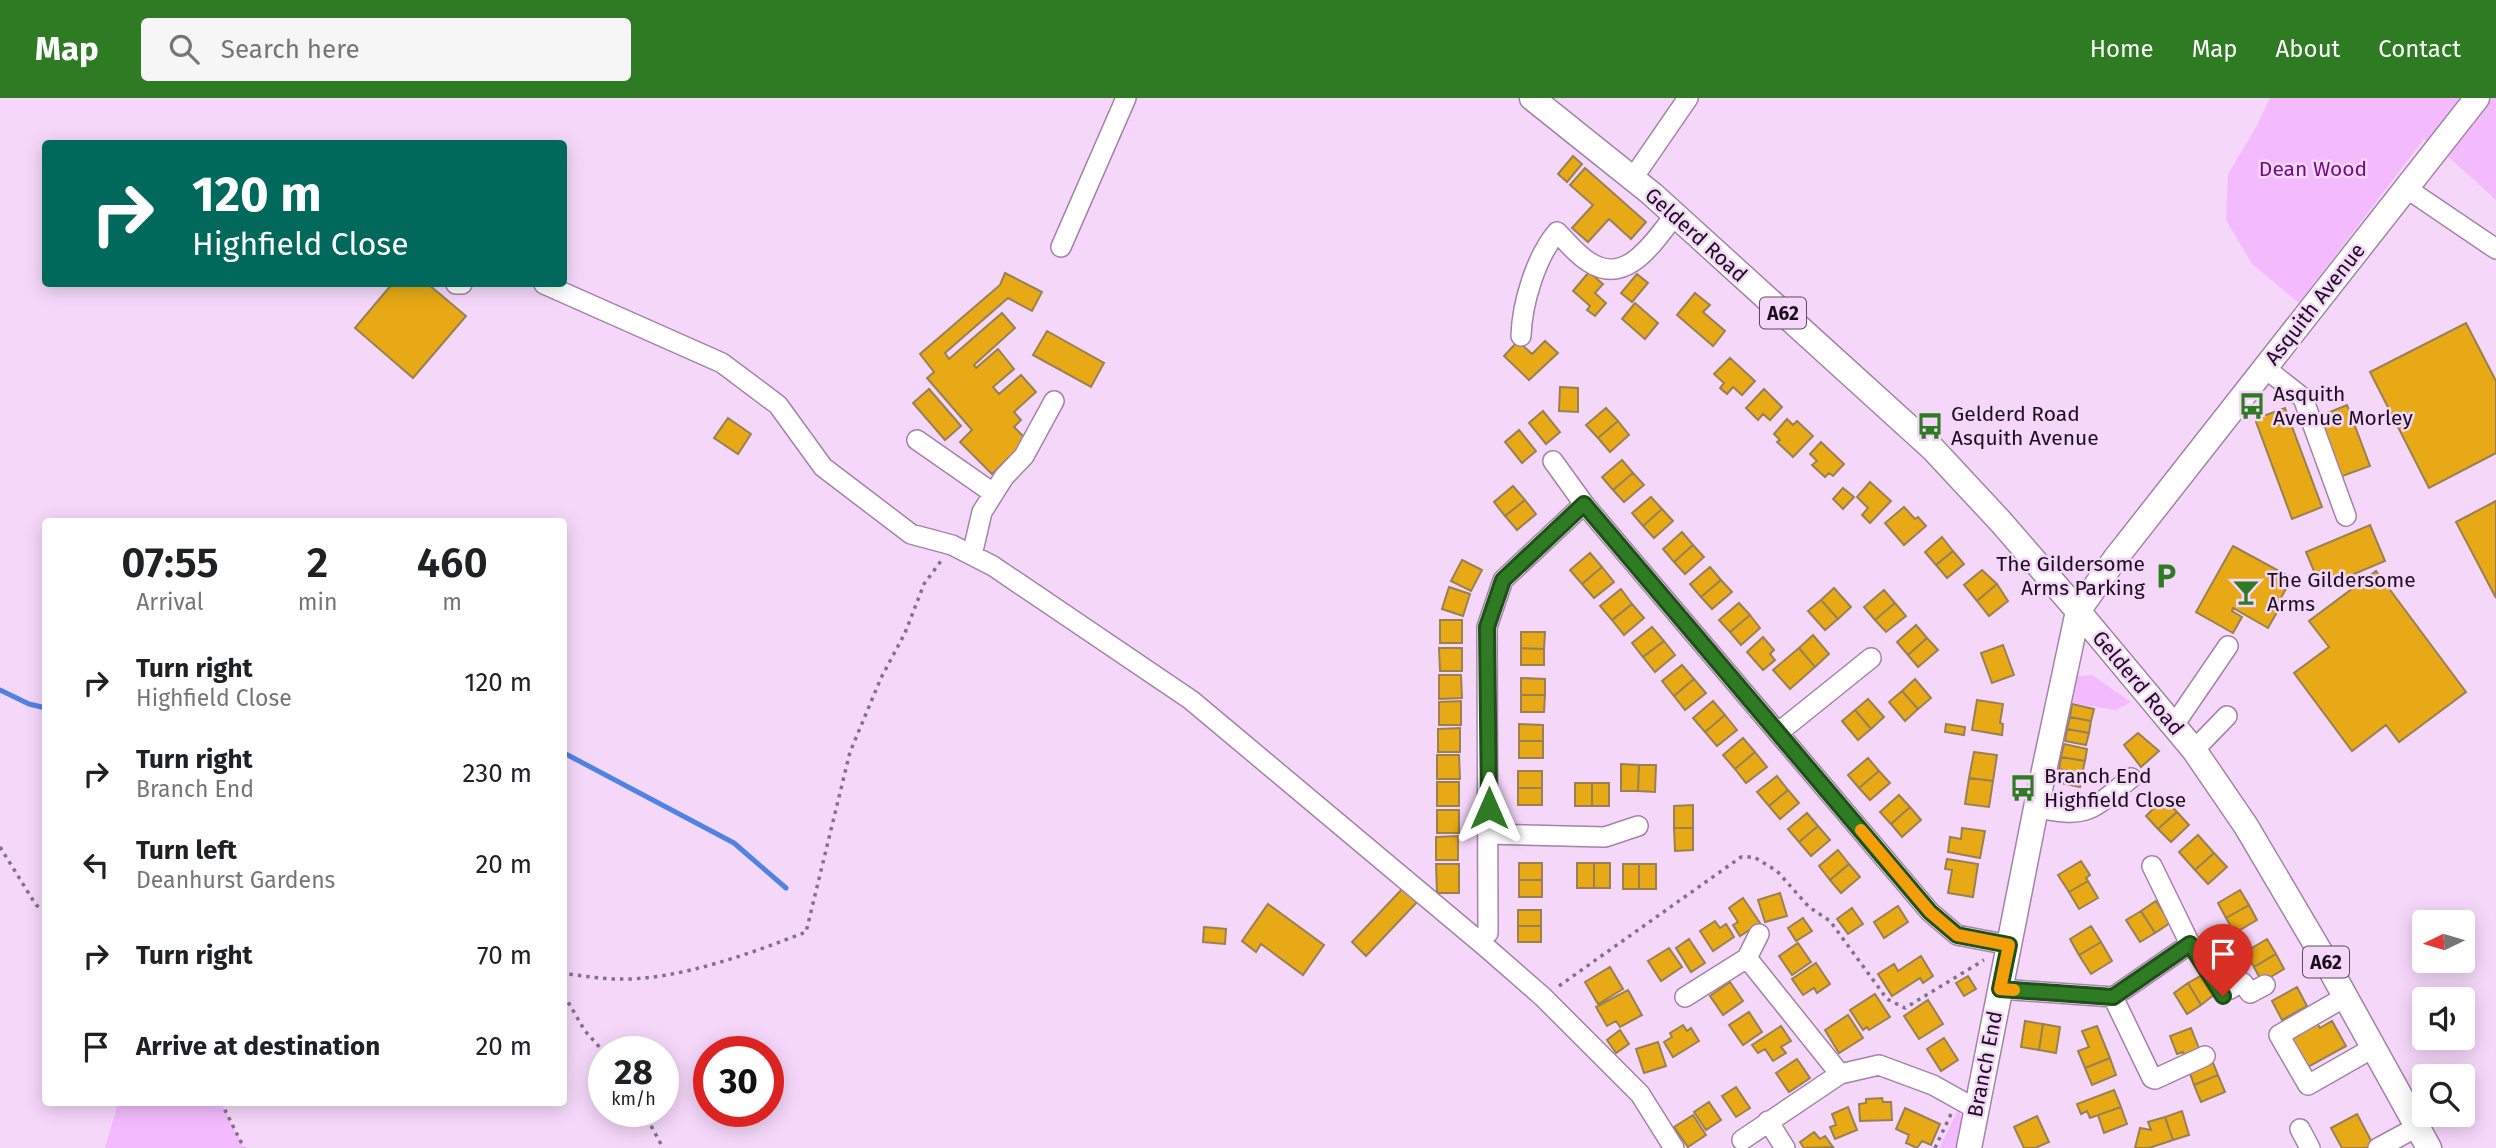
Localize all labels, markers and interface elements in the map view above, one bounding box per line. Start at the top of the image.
search box [141,18,631,81]
text: Map [35,29,99,69]
icon: search [165,30,203,68]
text: Search here [221,34,360,65]
text: Home [2090,35,2154,63]
text: Map [2192,35,2238,63]
text: About [2276,35,2340,63]
text: Contact [2378,35,2461,63]
park label: Dean Wood [2259,156,2367,182]
text: 120 m [192,165,322,224]
icon: right [77,168,168,259]
street label: Gelderd Road [1639,182,1753,288]
text: Highfield Close [192,225,409,263]
street label: Asquith Avenue [2259,238,2371,370]
road number: A62 [1760,298,1806,328]
place label: Asquith Avenue Morley [2273,381,2413,431]
bus stop icon: Asquith Avenue Morley [2237,391,2267,421]
place label: Gelderd Road Asquith Avenue [1951,401,2099,451]
bus stop icon: Gelderd Road Asquith Avenue [1915,411,1945,441]
text: 07:55 [121,538,219,588]
text: 2 [307,538,328,588]
text: 460 [417,538,488,588]
place label: The Gildersome Arms Parking [1996,551,2145,601]
parking icon: The Gildersome Arms Parking [2151,561,2181,591]
place label: The Gildersome Arms [2267,567,2416,617]
bar icon: The Gildersome Arms [2231,577,2261,607]
text: Arrival [136,588,204,616]
text: min [298,588,337,616]
text: m [442,588,462,616]
street label: Gelderd Road [2087,625,2189,741]
text: Turn right [136,653,253,684]
icon: right [77,664,115,702]
text: 120 m [464,667,532,698]
text: Highfield Close [136,684,292,712]
text: Turn right [136,744,253,775]
icon: right [77,755,115,793]
text: 230 m [463,758,532,789]
place label: Branch End Highfield Close [2044,763,2186,813]
position arrow [1452,771,1526,845]
bus stop icon: Branch End Highfield Close [2008,773,2038,803]
text: Branch End [136,775,254,803]
text: Turn left [136,835,237,866]
icon: left [77,846,115,884]
text: 20 m [475,849,532,880]
text: Deanhurst Gardens [136,866,335,894]
north arrow [2412,910,2474,973]
map controls [2412,910,2475,1127]
pin [2193,924,2253,996]
icon: arrive [2204,935,2242,973]
icon: right [77,937,115,975]
text: Turn right [136,940,253,971]
text: 70 m [477,940,532,971]
road number: A62 [2303,946,2349,978]
button: sound [2412,987,2475,1050]
street label: Branch End [1962,1009,2008,1119]
icon: arrive [77,1028,115,1066]
text: Arrive at destination [136,1031,380,1062]
text: 20 m [475,1031,532,1062]
speed limit sign: 30 [693,1036,784,1127]
text: 28 [614,1051,653,1093]
button: search [2412,1064,2475,1127]
text: km/h [611,1088,656,1110]

